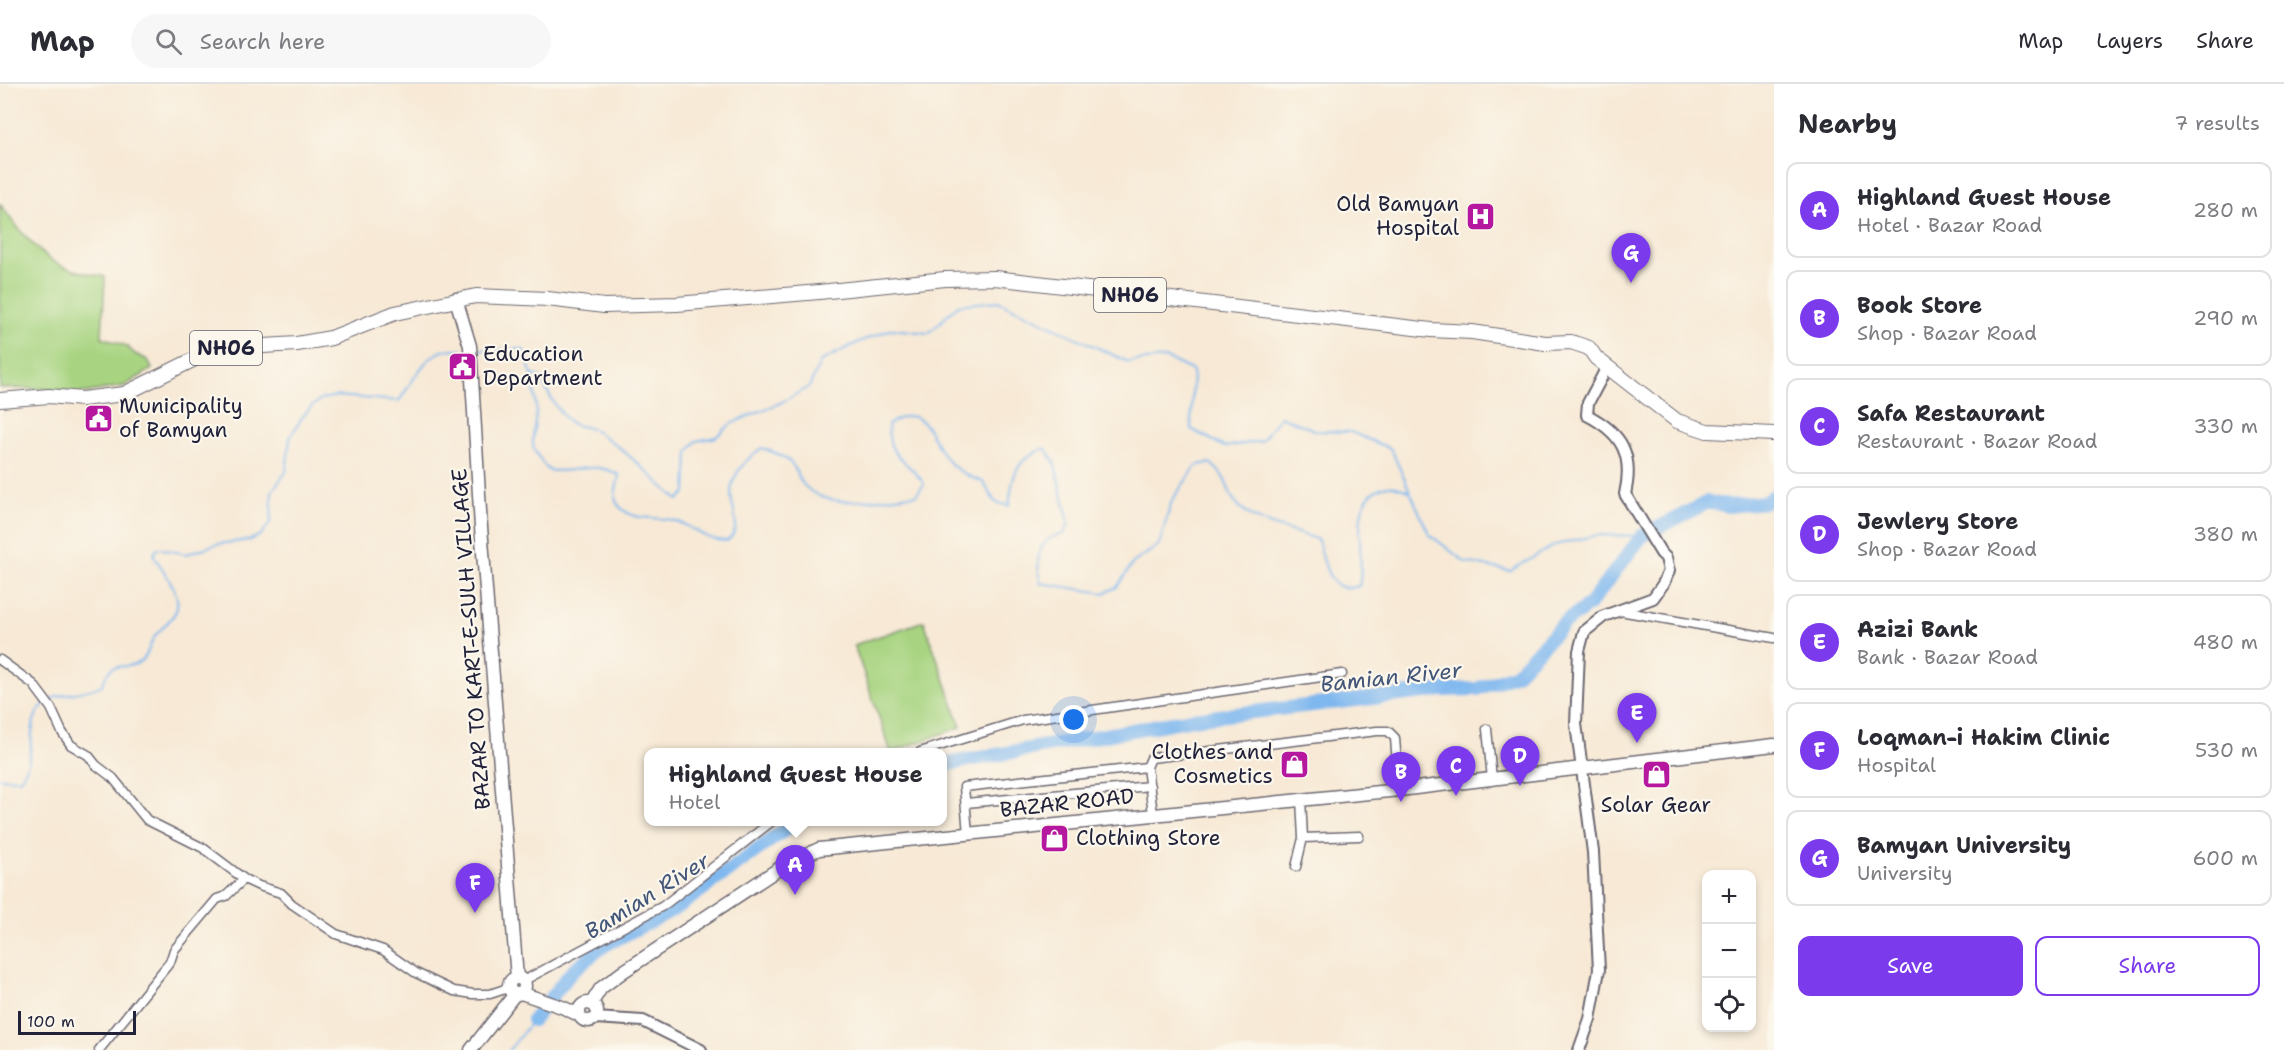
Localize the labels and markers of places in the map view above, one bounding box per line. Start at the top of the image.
place label: Old Bamyan Hospital [1336,190,1460,242]
hospital icon: Old Bamyan Hospital [1464,200,1496,232]
pin: G [1612,234,1650,283]
place label: Education Department [483,340,603,392]
public building icon: Education Department [446,350,478,382]
place label: Municipality of Bamyan [119,392,243,444]
public building icon: Municipality of Bamyan [82,402,114,434]
pin: E [1618,694,1656,743]
pin: D [1500,736,1540,786]
place label: Clothes and Cosmetics [1152,738,1273,790]
pin: C [1436,746,1476,796]
shop icon: Clothes and Cosmetics [1278,748,1310,780]
pin: B [1382,752,1420,802]
shop icon: Solar Gear [1640,758,1672,790]
place label: Solar Gear [1601,791,1711,819]
shop icon: Clothing Store [1039,822,1071,854]
place label: Clothing Store [1076,824,1221,852]
pin: A [776,846,814,895]
pin: F [456,864,494,913]

